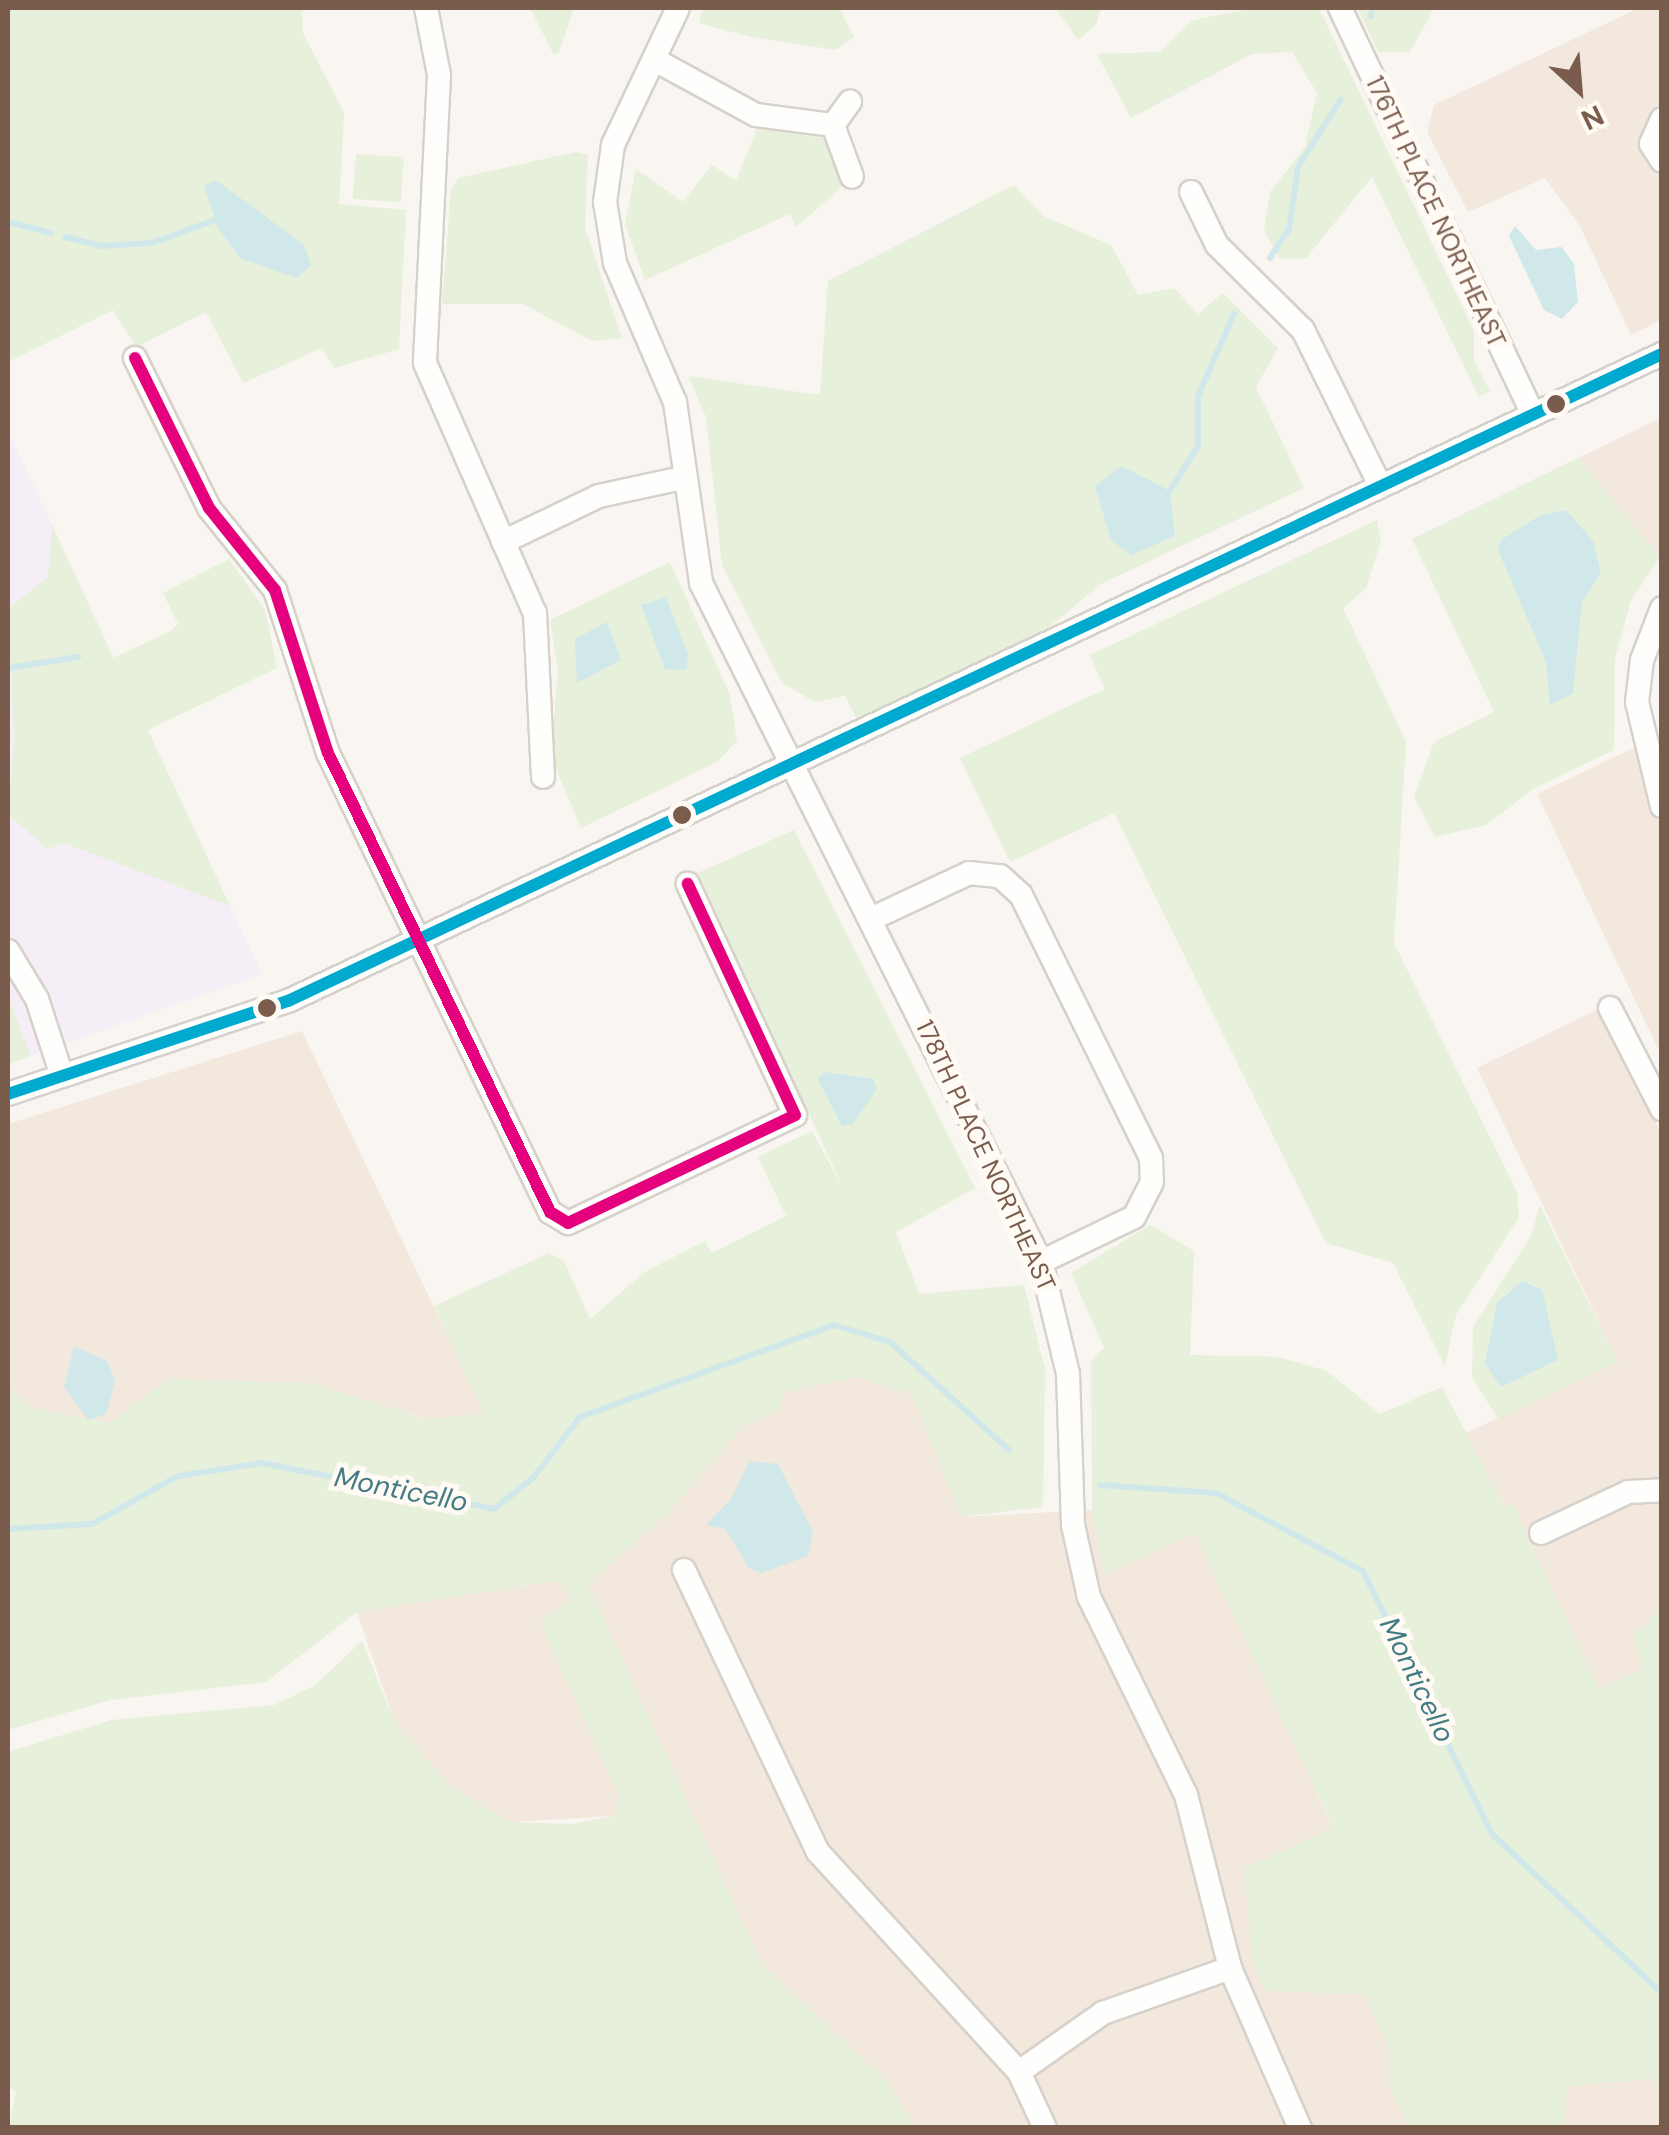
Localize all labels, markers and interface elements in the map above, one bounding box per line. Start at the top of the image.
north arrow [1529,40,1629,140]
street label: 176TH PLACE NORTHEAST [1359,71,1511,353]
text: N [1575,96,1610,139]
unlabelled marker [1546,394,1566,414]
unlabelled marker [672,805,692,825]
unlabelled marker [257,998,277,1018]
street label: 178TH PLACE NORTHEAST [909,1015,1061,1297]
water label: Monticello [331,1461,471,1519]
water label: Monticello [1372,1612,1462,1748]

